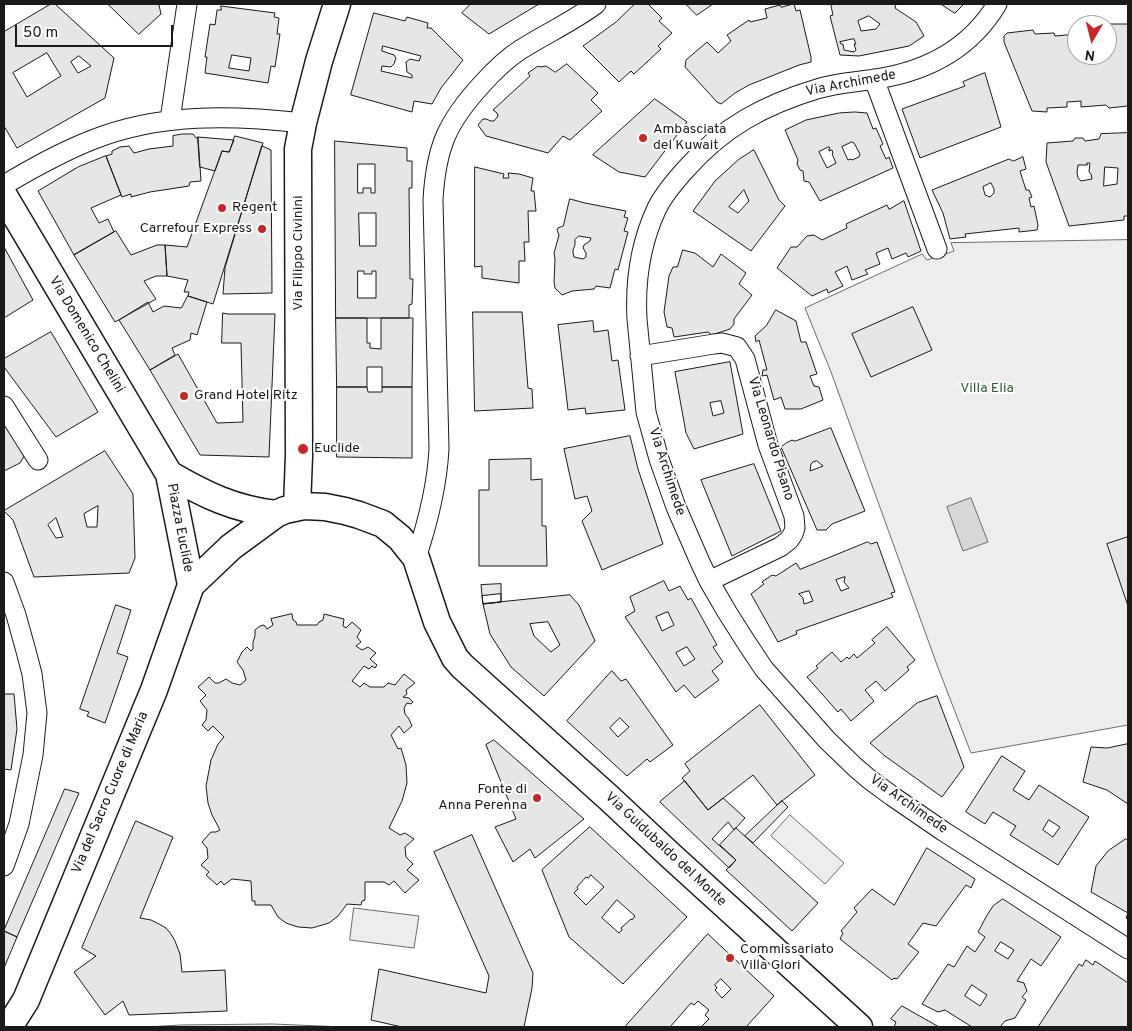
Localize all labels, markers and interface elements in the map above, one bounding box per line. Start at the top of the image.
scale bar [18,15,175,47]
north arrow [1067,15,1117,65]
text: 50 m [23,24,58,43]
text: N [1084,45,1096,63]
street label: Via Archimede [804,67,898,101]
place label: Ambasciata del Kuwait [653,122,726,154]
marker: Ambasciata del Kuwait [637,132,649,144]
street label: Via Filippo Civinini [291,195,307,311]
place label: Regent [232,200,277,216]
marker: Regent [216,202,228,214]
place label: Carrefour Express [140,221,252,237]
marker: Carrefour Express [256,223,268,235]
street label: Via Domenico Chelini [44,274,128,396]
street label: Via Leonardo Pisano [743,375,797,503]
park label: Villa Elia [960,381,1014,397]
place label: Grand Hotel Ritz [194,388,298,404]
marker: Grand Hotel Ritz [178,390,190,402]
street label: Via Archimede [644,426,688,518]
place label: Euclide [314,441,360,457]
marker: Euclide [296,442,310,456]
street label: Piazza Euclide [162,482,196,574]
street label: Via del Sacro Cuore di Maria [69,709,153,877]
street label: Via Archimede [866,772,950,838]
place label: Fonte di Anna Perenna [438,782,527,814]
street label: Via Guidubaldo del Monte [601,789,729,911]
marker: Fonte di Anna Perenna [531,792,543,804]
place label: Commissariato Villa Glori [740,942,834,974]
marker: Commissariato Villa Glori [724,952,736,964]

